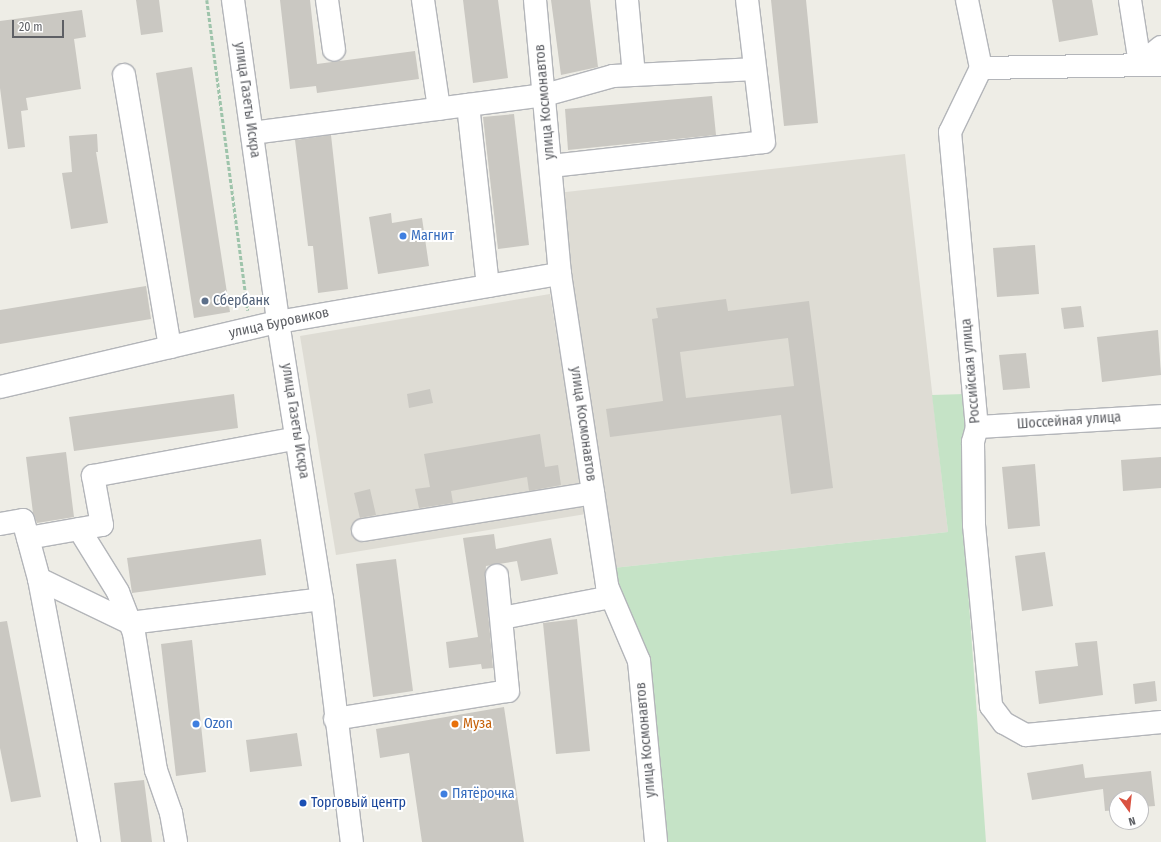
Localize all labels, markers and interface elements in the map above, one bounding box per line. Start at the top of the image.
scale bar [14,12,66,38]
text: 20 m [19,20,43,34]
street label: улица Газеты Искра [231,41,263,159]
street label: улица Космонавтов [532,44,558,160]
place label: Магнит [411,228,454,244]
marker: Магнит [398,231,408,241]
place label: Сбербанк [213,293,270,309]
marker: Сбербанк [200,296,210,306]
street label: улица Буровиков [227,304,331,342]
street label: Российская улица [958,318,984,424]
street label: улица Газеты Искра [278,362,312,480]
street label: улица Космонавтов [567,366,599,482]
street label: Шоссейная улица [1016,409,1122,433]
street label: улица Космонавтов [633,682,659,798]
place label: Ozon [204,716,233,732]
place label: Муза [463,716,492,732]
marker: Ozon [191,719,201,729]
marker: Муза [450,719,460,729]
place label: Пятёрочка [452,786,515,802]
marker: Пятёрочка [439,789,449,799]
north arrow [1109,790,1149,830]
place label: Торговый центр [311,795,406,811]
marker: Торговый центр [298,798,308,808]
text: N [1127,814,1137,828]

